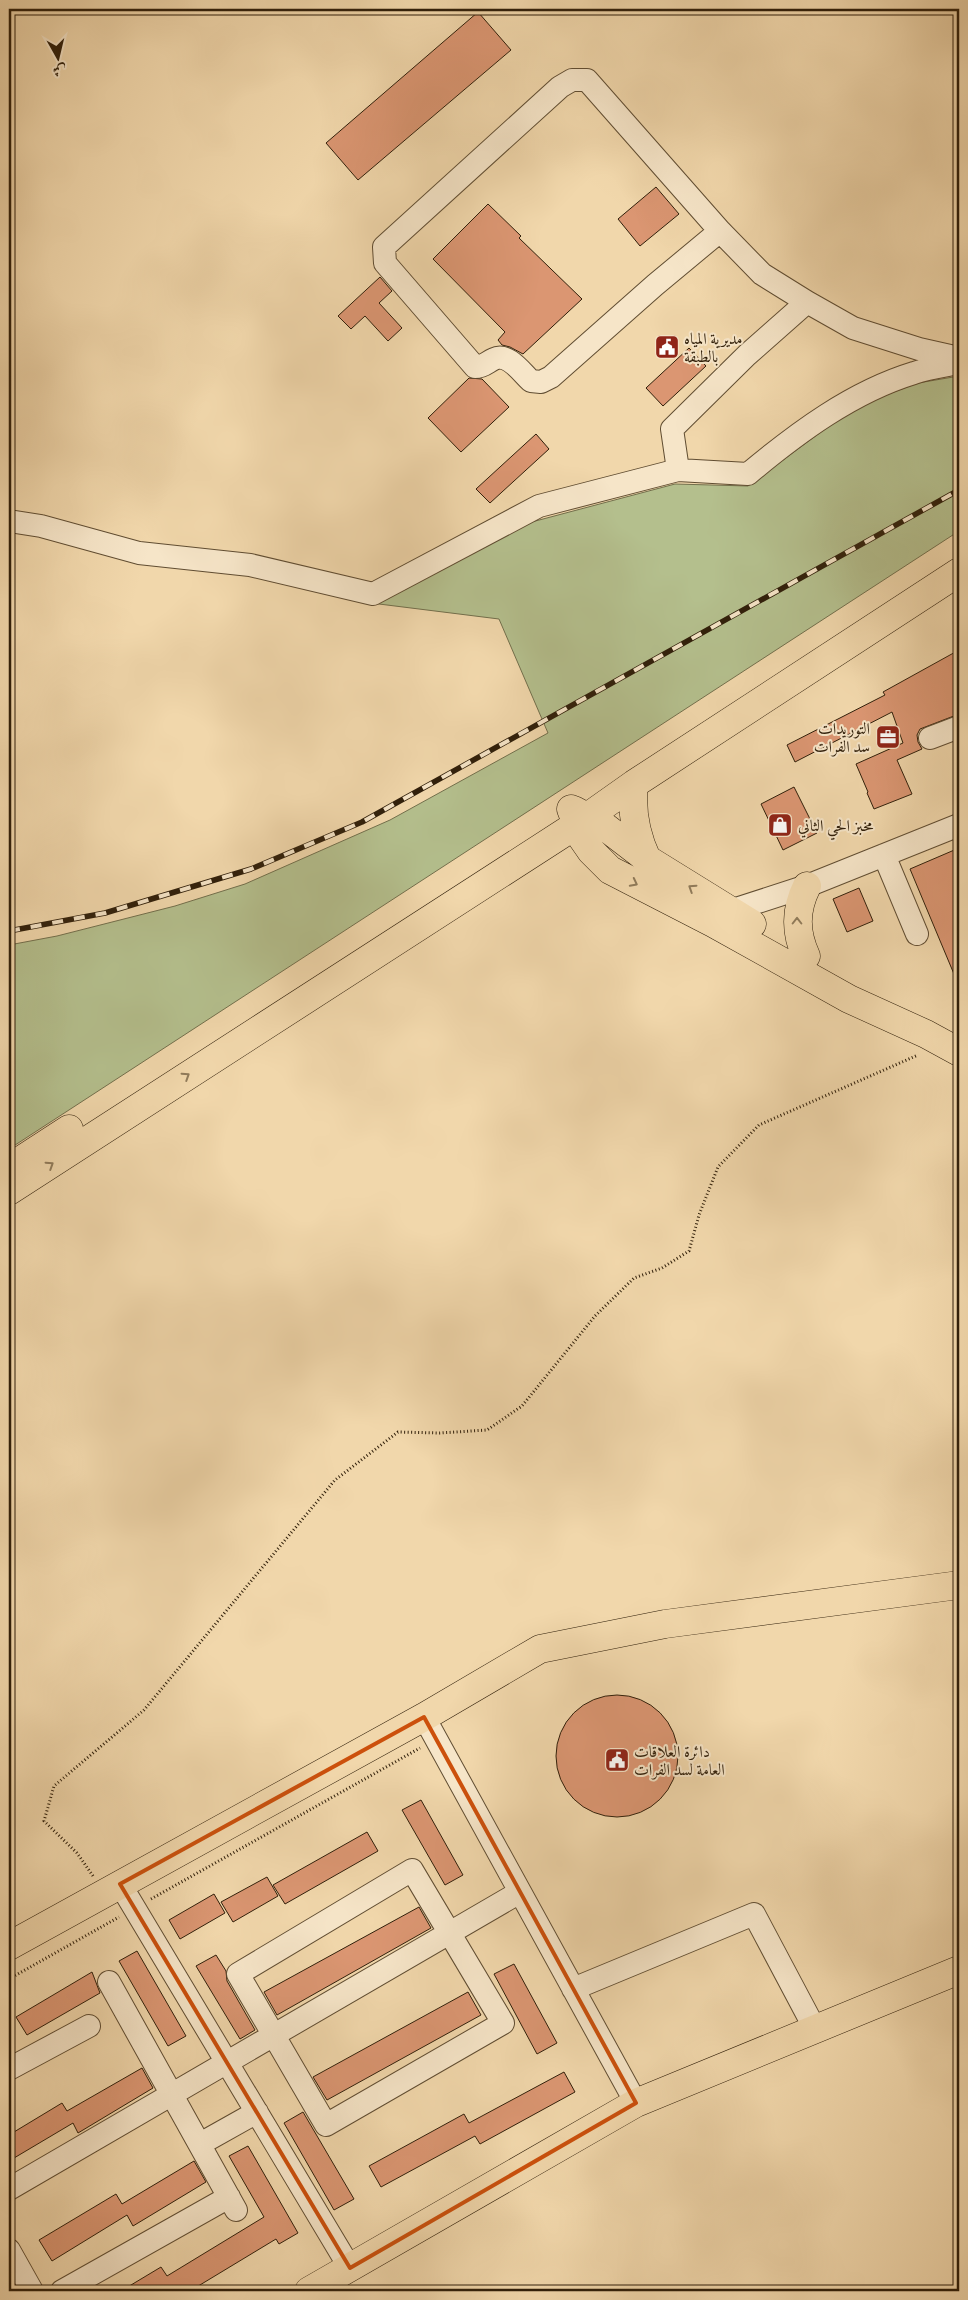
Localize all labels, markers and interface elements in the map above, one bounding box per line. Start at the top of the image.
north arrow [32,32,82,82]
text: ش [51,60,68,82]
place label: مديرية المياه بالطبقة [684,326,743,368]
public building icon: مديرية المياه بالطبقة [654,334,680,360]
place label: التوريدات سد الفرات [814,716,870,758]
office icon: التوريدات سد الفرات [875,724,901,750]
shop icon: مخبز الحي الثاني [767,812,793,838]
place label: مخبز الحي الثاني [798,813,874,841]
one-way arrow [629,877,638,887]
one-way arrow [689,884,698,894]
one-way arrow [792,917,802,924]
one-way arrow [180,1073,190,1082]
one-way arrow [44,1161,53,1171]
place label: دائرة العلاقات العامة لسد الفرات [634,1739,725,1781]
public building icon: دائرة العلاقات العامة لسد الفرات [604,1747,630,1773]

